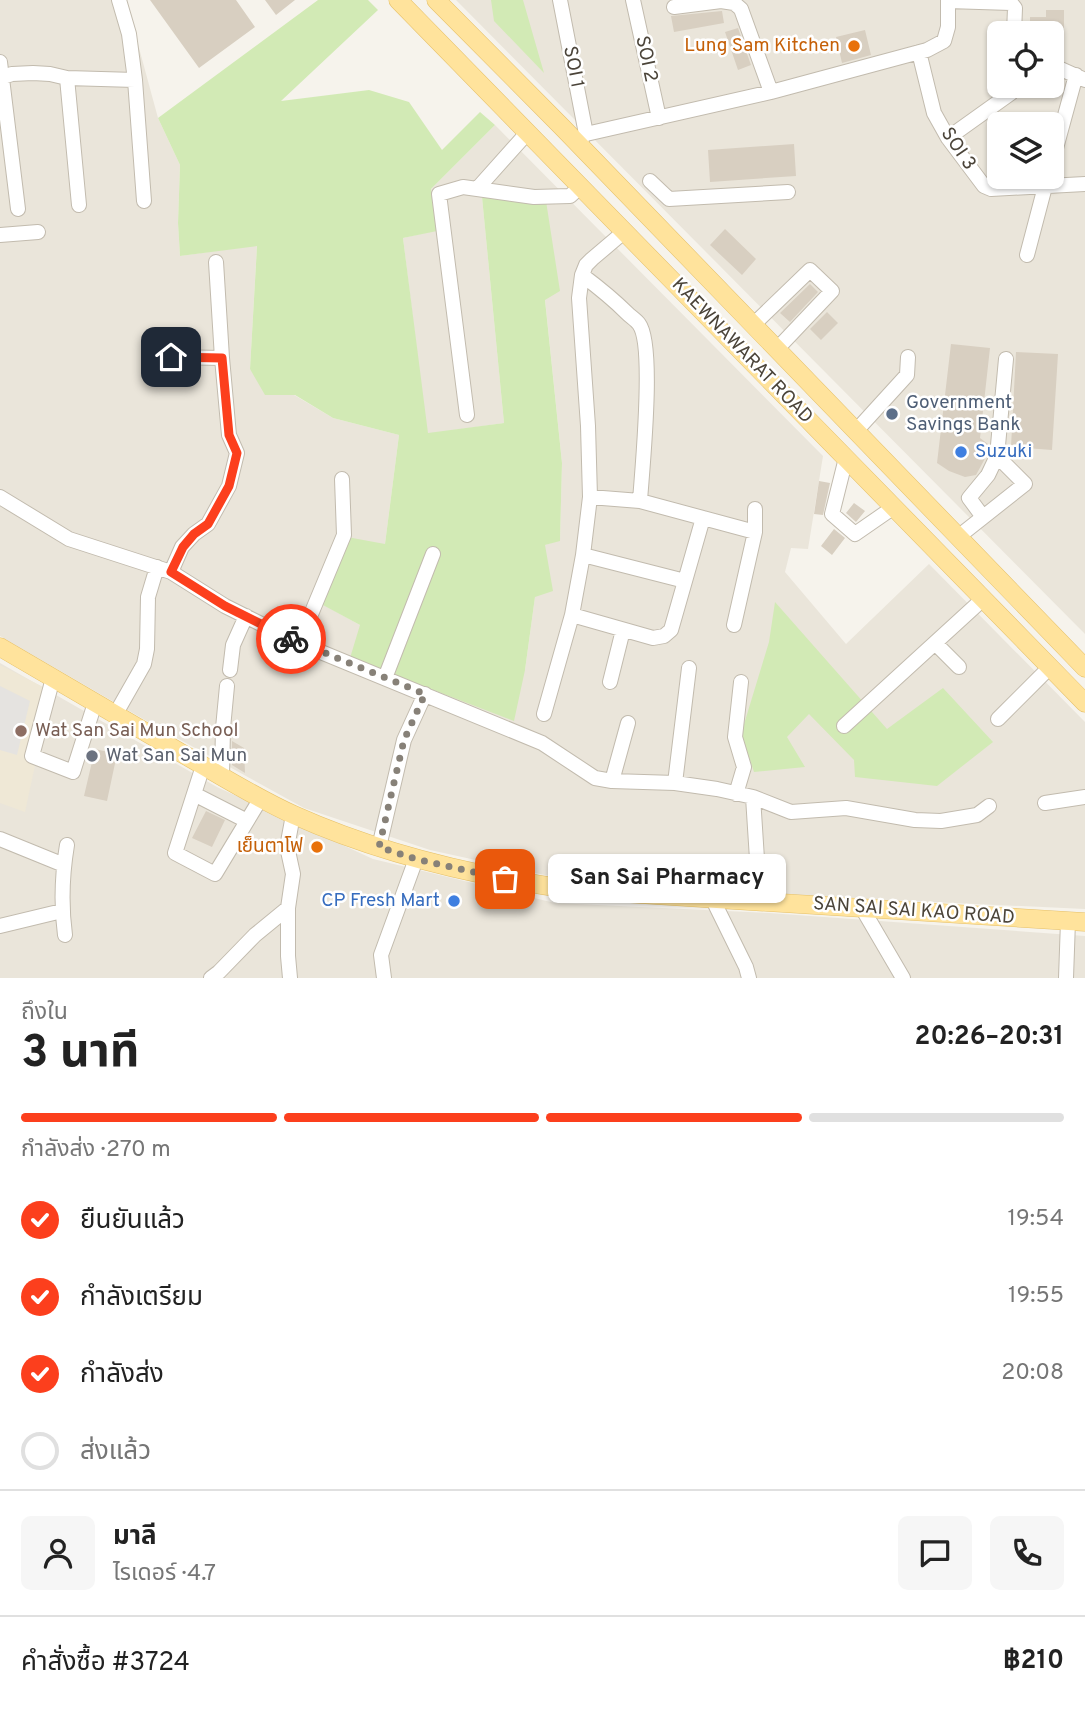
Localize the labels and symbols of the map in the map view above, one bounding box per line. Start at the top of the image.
street label: SOI 2 [629,34,663,84]
place label: Lung Sam Kitchen [684,34,840,58]
marker: Lung Sam Kitchen [846,38,862,54]
street label: SOI 1 [557,44,589,90]
street label: SOI 3 [935,123,981,175]
street label: KAEWNAWARAT ROAD [666,273,818,429]
pin [141,327,201,387]
place label: Government Savings Bank [906,391,1021,437]
marker: Government Savings Bank [884,406,900,422]
place label: Suzuki [975,440,1032,464]
marker: Suzuki [953,444,969,460]
courier [256,604,326,674]
place label: Wat San Sai Mun School [35,719,239,743]
marker: Wat San Sai Mun School [13,723,29,739]
place label: Wat San Sai Mun [106,744,247,768]
marker: Wat San Sai Mun [84,748,100,764]
place label: เย็นตาโฟ [237,835,303,859]
marker: เย็นตาโฟ [309,839,325,855]
pin [475,849,535,909]
callout: San Sai Pharmacy [547,854,785,903]
place label: CP Fresh Mart [321,889,440,913]
street label: SAN SAI SAI KAO ROAD [812,892,1016,930]
marker: CP Fresh Mart [446,893,462,909]

